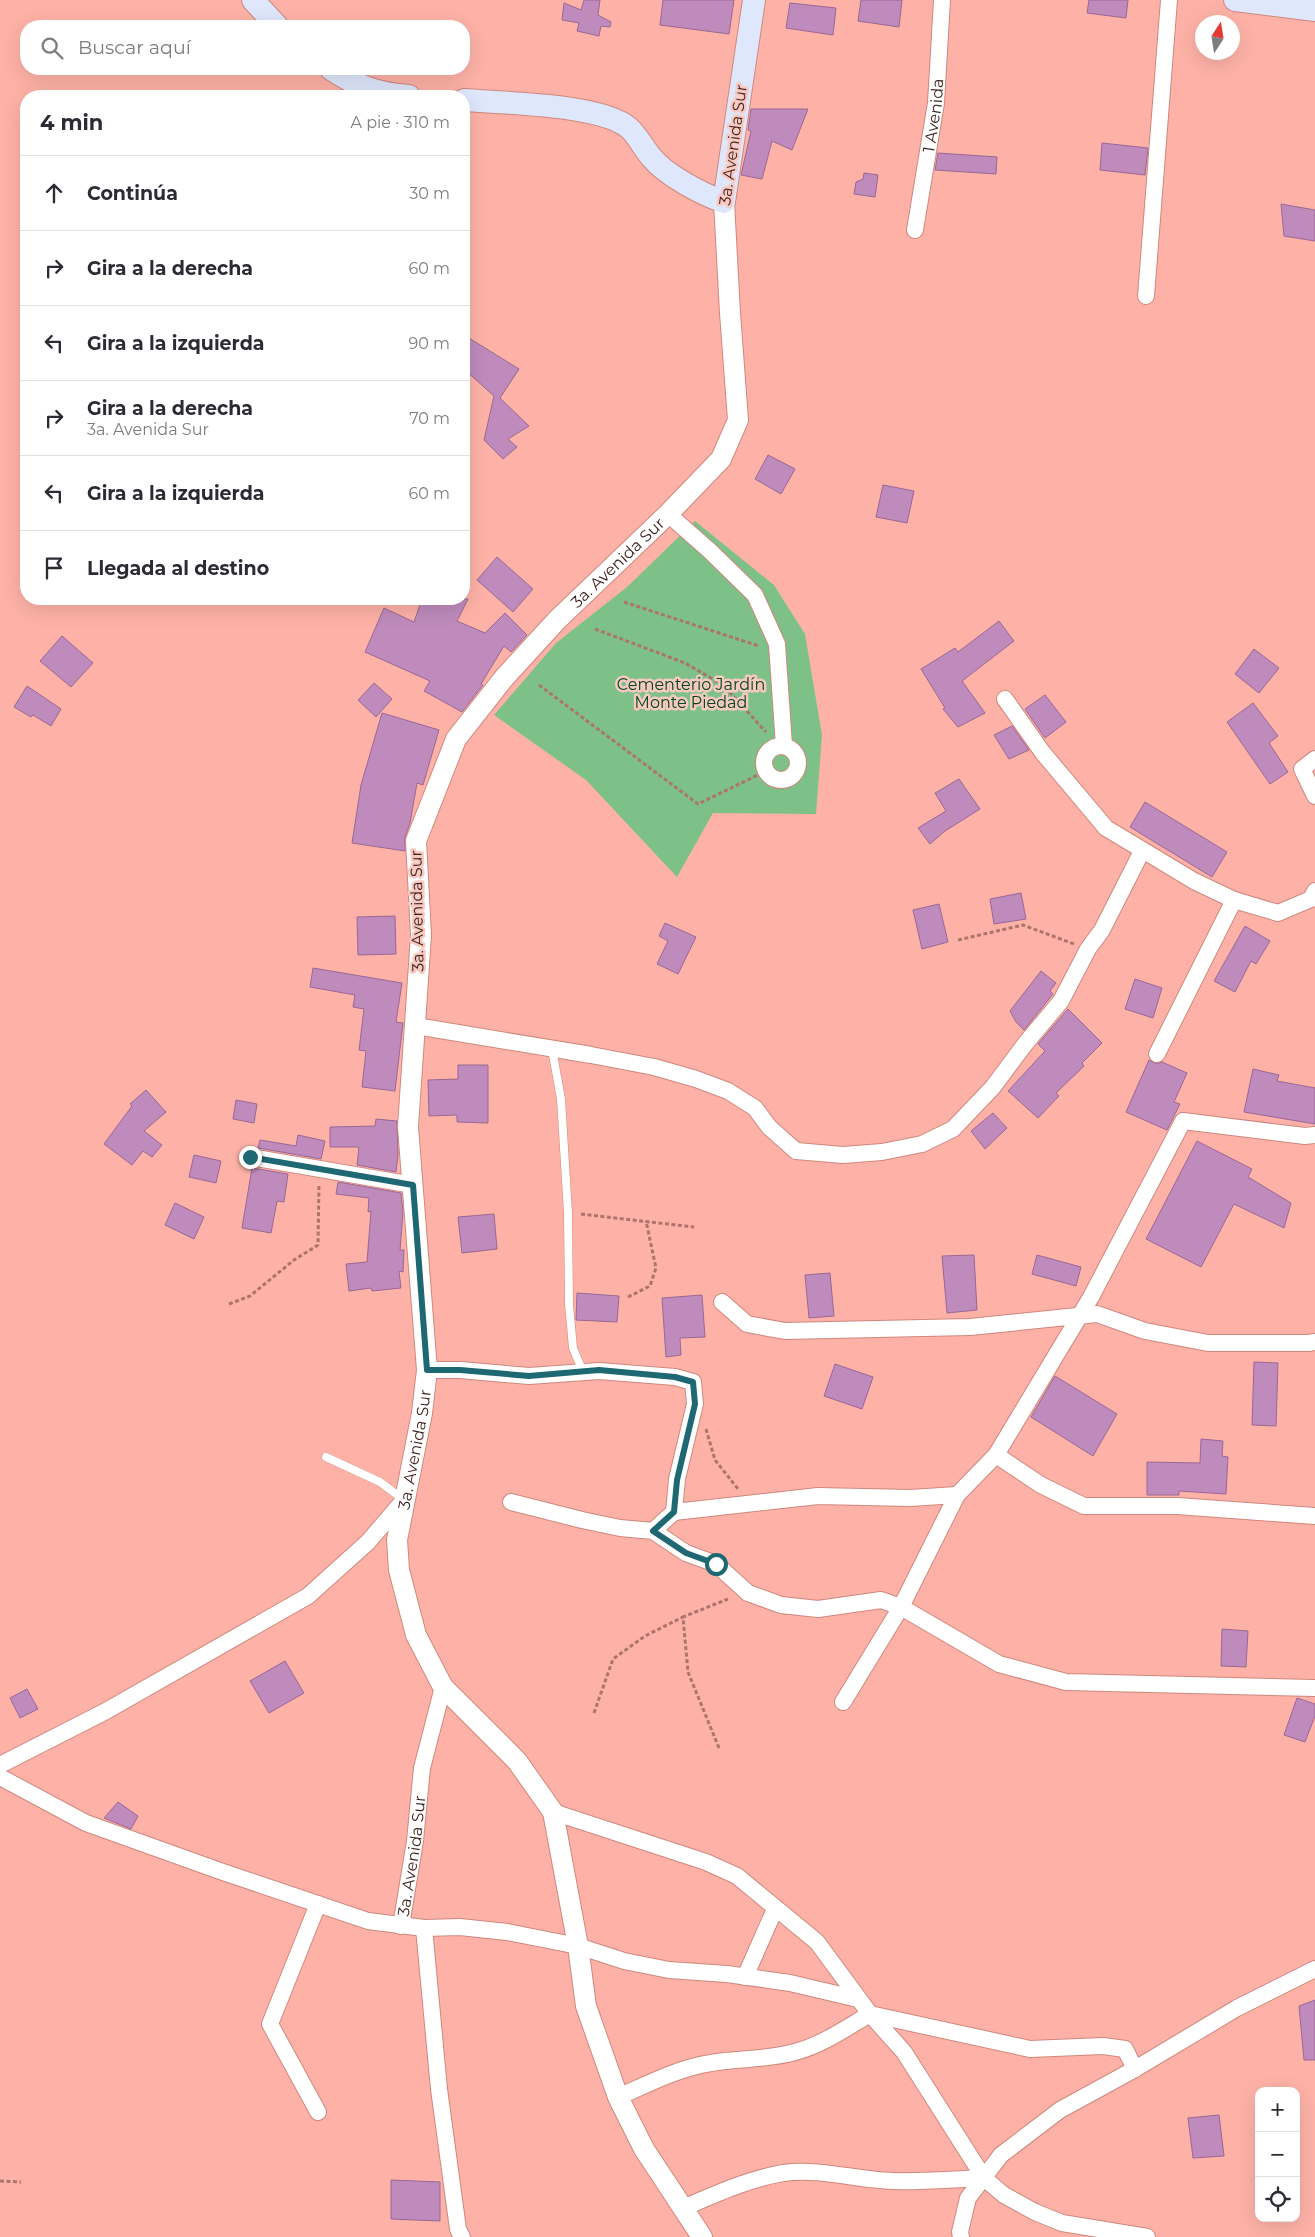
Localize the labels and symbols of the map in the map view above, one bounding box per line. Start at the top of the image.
north arrow [1195,15,1240,60]
street label: 1 Avenida [918,78,947,154]
street label: 3a. Avenida Sur [715,83,751,207]
street label: 3a. Avenida Sur [567,513,668,611]
park label: Cementerio Jardín Monte Piedad [617,675,765,712]
street label: 3a. Avenida Sur [406,850,428,972]
route end [239,1146,262,1169]
street label: 3a. Avenida Sur [394,1388,434,1511]
route start [705,1553,728,1576]
street label: 3a. Avenida Sur [393,1794,429,1918]

